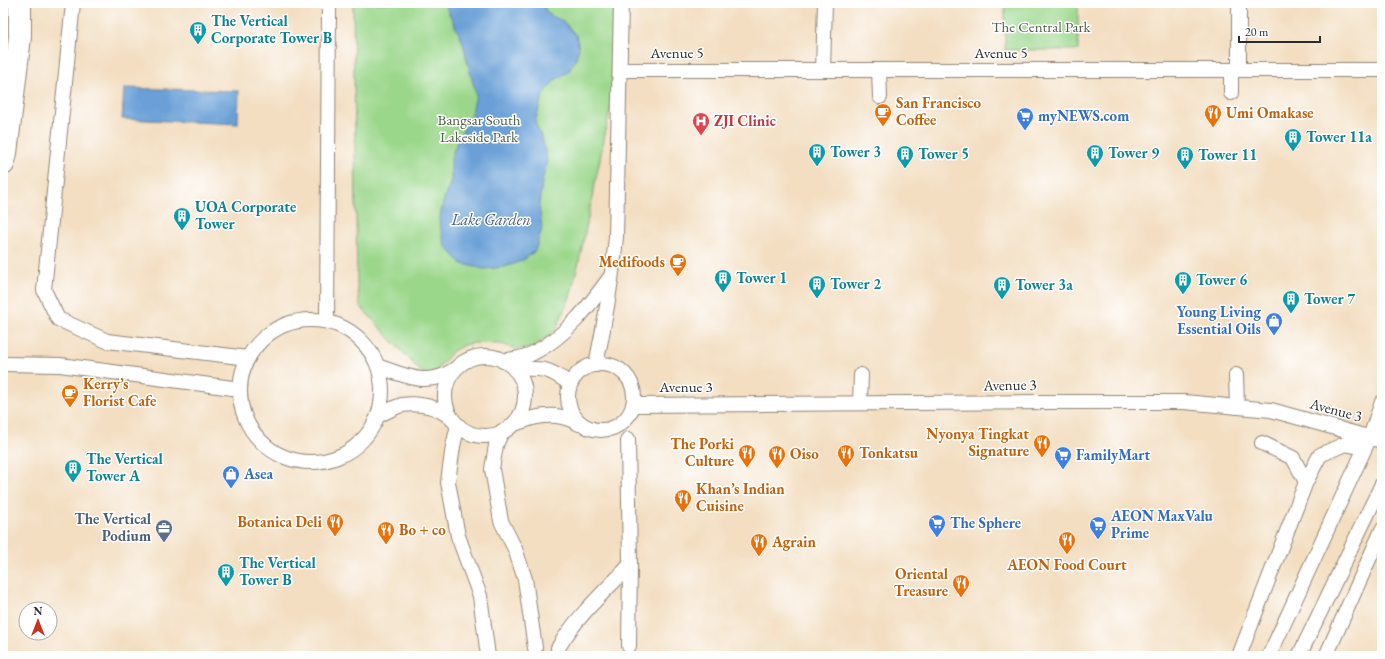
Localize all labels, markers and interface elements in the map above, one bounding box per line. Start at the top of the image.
place label: The Vertical Corporate Tower B [211,11,332,47]
park label: The Central Park [992,17,1091,36]
scale bar [1239,18,1320,44]
building icon: The Vertical Corporate Tower B [188,20,208,45]
text: 20 m [1245,24,1269,40]
street label: Avenue 5 [649,43,704,62]
street label: Avenue 5 [973,43,1028,62]
place label: San Francisco Coffee [896,93,981,129]
cafe icon: San Francisco Coffee [873,102,893,127]
restaurant icon: Umi Omakase [1203,103,1223,128]
place label: Umi Omakase [1226,103,1314,122]
supermarket icon: myNEWS.com [1015,106,1035,131]
place label: myNEWS.com [1038,106,1129,125]
park label: Bangsar South Lakeside Park [438,110,521,146]
hospital icon: ZJI Clinic [691,111,711,136]
place label: ZJI Clinic [714,111,776,130]
building icon: Tower 11a [1283,127,1303,152]
place label: Tower 11a [1306,127,1372,146]
building icon: Tower 3 [807,142,827,167]
place label: Tower 3 [830,142,881,161]
building icon: Tower 9 [1085,143,1105,168]
place label: Tower 9 [1108,143,1159,162]
building icon: Tower 5 [895,144,915,169]
place label: Tower 5 [918,144,969,163]
building icon: Tower 11 [1175,145,1195,170]
place label: Tower 11 [1198,145,1257,164]
place label: UOA Corporate Tower [195,197,296,233]
building icon: UOA Corporate Tower [172,206,192,231]
water label: Lake Garden [450,209,531,230]
place label: Medifoods [599,252,665,271]
cafe icon: Medifoods [668,252,688,277]
building icon: Tower 1 [713,268,733,293]
place label: Tower 1 [736,268,787,287]
building icon: Tower 6 [1173,270,1193,295]
place label: Tower 6 [1196,270,1247,289]
building icon: Tower 2 [807,274,827,299]
place label: Tower 2 [830,274,881,293]
building icon: Tower 3a [992,275,1012,300]
place label: Tower 3a [1015,275,1073,294]
building icon: Tower 7 [1281,289,1301,314]
place label: Tower 7 [1304,289,1355,308]
place label: Young Living Essential Oils [1176,302,1261,338]
shop icon: Young Living Essential Oils [1264,311,1284,336]
place label: Kerry’s Florist Cafe [83,374,156,410]
street label: Avenue 3 [982,375,1037,394]
street label: Avenue 3 [658,377,713,396]
cafe icon: Kerry’s Florist Cafe [60,383,80,408]
street label: Avenue 3 [1307,393,1364,426]
place label: Nyonya Tingkat Signature [926,424,1029,460]
restaurant icon: Nyonya Tingkat Signature [1032,433,1052,458]
place label: The Porki Culture [670,434,735,470]
restaurant icon: The Porki Culture [737,443,757,468]
restaurant icon: Tonkatsu [836,443,856,468]
place label: Tonkatsu [859,443,919,462]
restaurant icon: Oiso [767,444,787,469]
place label: Oiso [790,444,819,463]
supermarket icon: FamilyMart [1053,445,1073,470]
place label: FamilyMart [1076,445,1151,464]
place label: The Vertical Tower A [86,449,163,485]
building icon: The Vertical Tower A [63,458,83,483]
shop icon: Asea [221,464,241,489]
place label: Asea [243,464,273,483]
place label: Khan’s Indian Cuisine [696,479,785,515]
restaurant icon: Khan’s Indian Cuisine [673,488,693,513]
place label: AEON MaxValu Prime [1110,506,1214,542]
place label: The Vertical Podium [74,509,152,545]
place label: Botanica Deli [238,512,323,531]
restaurant icon: Botanica Deli [325,512,345,537]
supermarket icon: The Sphere [927,513,947,538]
place label: The Sphere [950,513,1021,532]
supermarket icon: AEON MaxValu Prime [1088,515,1108,540]
office icon: The Vertical Podium [154,518,174,543]
restaurant icon: Bo + co [376,520,396,545]
place label: Bo + co [399,520,446,539]
restaurant icon: AEON Food Court [1057,530,1077,555]
restaurant icon: Agrain [749,532,769,557]
place label: Agrain [771,532,817,551]
place label: The Vertical Tower B [239,553,316,589]
place label: AEON Food Court [1006,555,1127,574]
building icon: The Vertical Tower B [216,562,236,587]
place label: Oriental Treasure [894,564,949,600]
restaurant icon: Oriental Treasure [951,573,971,598]
north arrow [18,601,58,641]
text: N [34,604,43,618]

